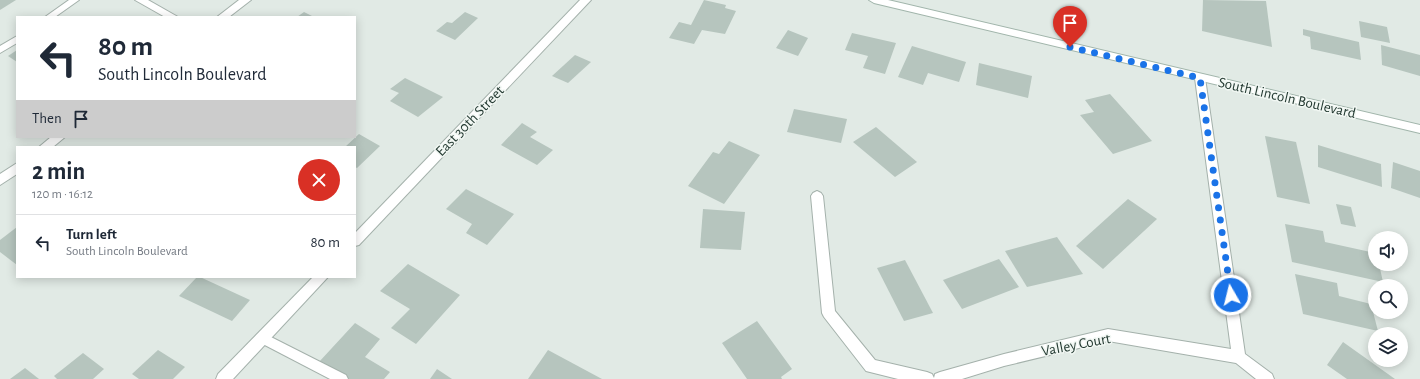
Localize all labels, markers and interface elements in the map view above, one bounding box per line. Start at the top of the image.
pin [1053,6,1087,47]
icon: arrive [1059,12,1081,34]
icon: left [32,32,84,84]
text: 80 m [98,33,153,61]
text: South Lincoln Boulevard [98,66,267,84]
street label: South Lincoln Boulevard [1217,75,1357,121]
street label: East 30th Street [433,83,507,159]
icon: arrive [70,108,92,130]
text: Then [32,111,62,126]
button: close [298,159,340,201]
text: 2 min [32,160,85,184]
text: 120 m · 16:12 [32,188,93,201]
text: Turn left [66,227,117,242]
map controls [1368,231,1408,367]
button: sound [1368,231,1408,271]
icon: left [32,232,54,254]
text: 80 m [310,235,340,250]
text: South Lincoln Boulevard [66,245,188,258]
position arrow [1210,274,1252,316]
button: search [1368,279,1408,319]
button: layers [1368,327,1408,367]
street label: Valley Court [1040,331,1112,359]

